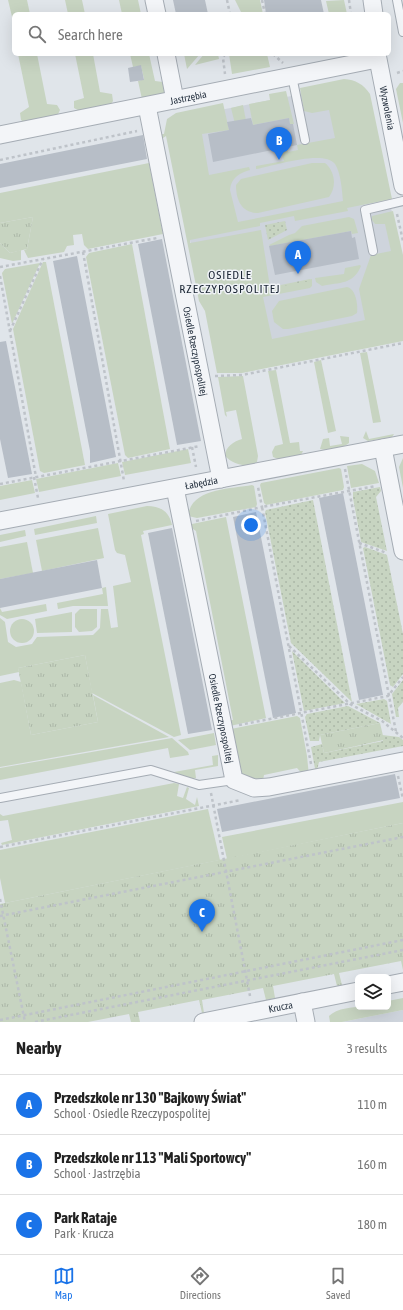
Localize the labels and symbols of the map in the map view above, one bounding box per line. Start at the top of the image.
street label: Wyzwolenia [378,85,397,131]
street label: Jastrzębia [169,88,208,106]
pin: B [266,127,292,160]
pin: A [285,241,311,274]
district label: OSIEDLE RZECZYPOSPOLITEJ [179,268,281,296]
street label: Osiedle Rzeczypospolitej [181,306,210,397]
street label: Łabędzia [184,474,219,491]
your location [241,515,261,535]
street label: Osiedle Rzeczypospolitej [207,673,236,764]
pin: C [189,899,215,932]
street label: Krucza [267,999,294,1014]

